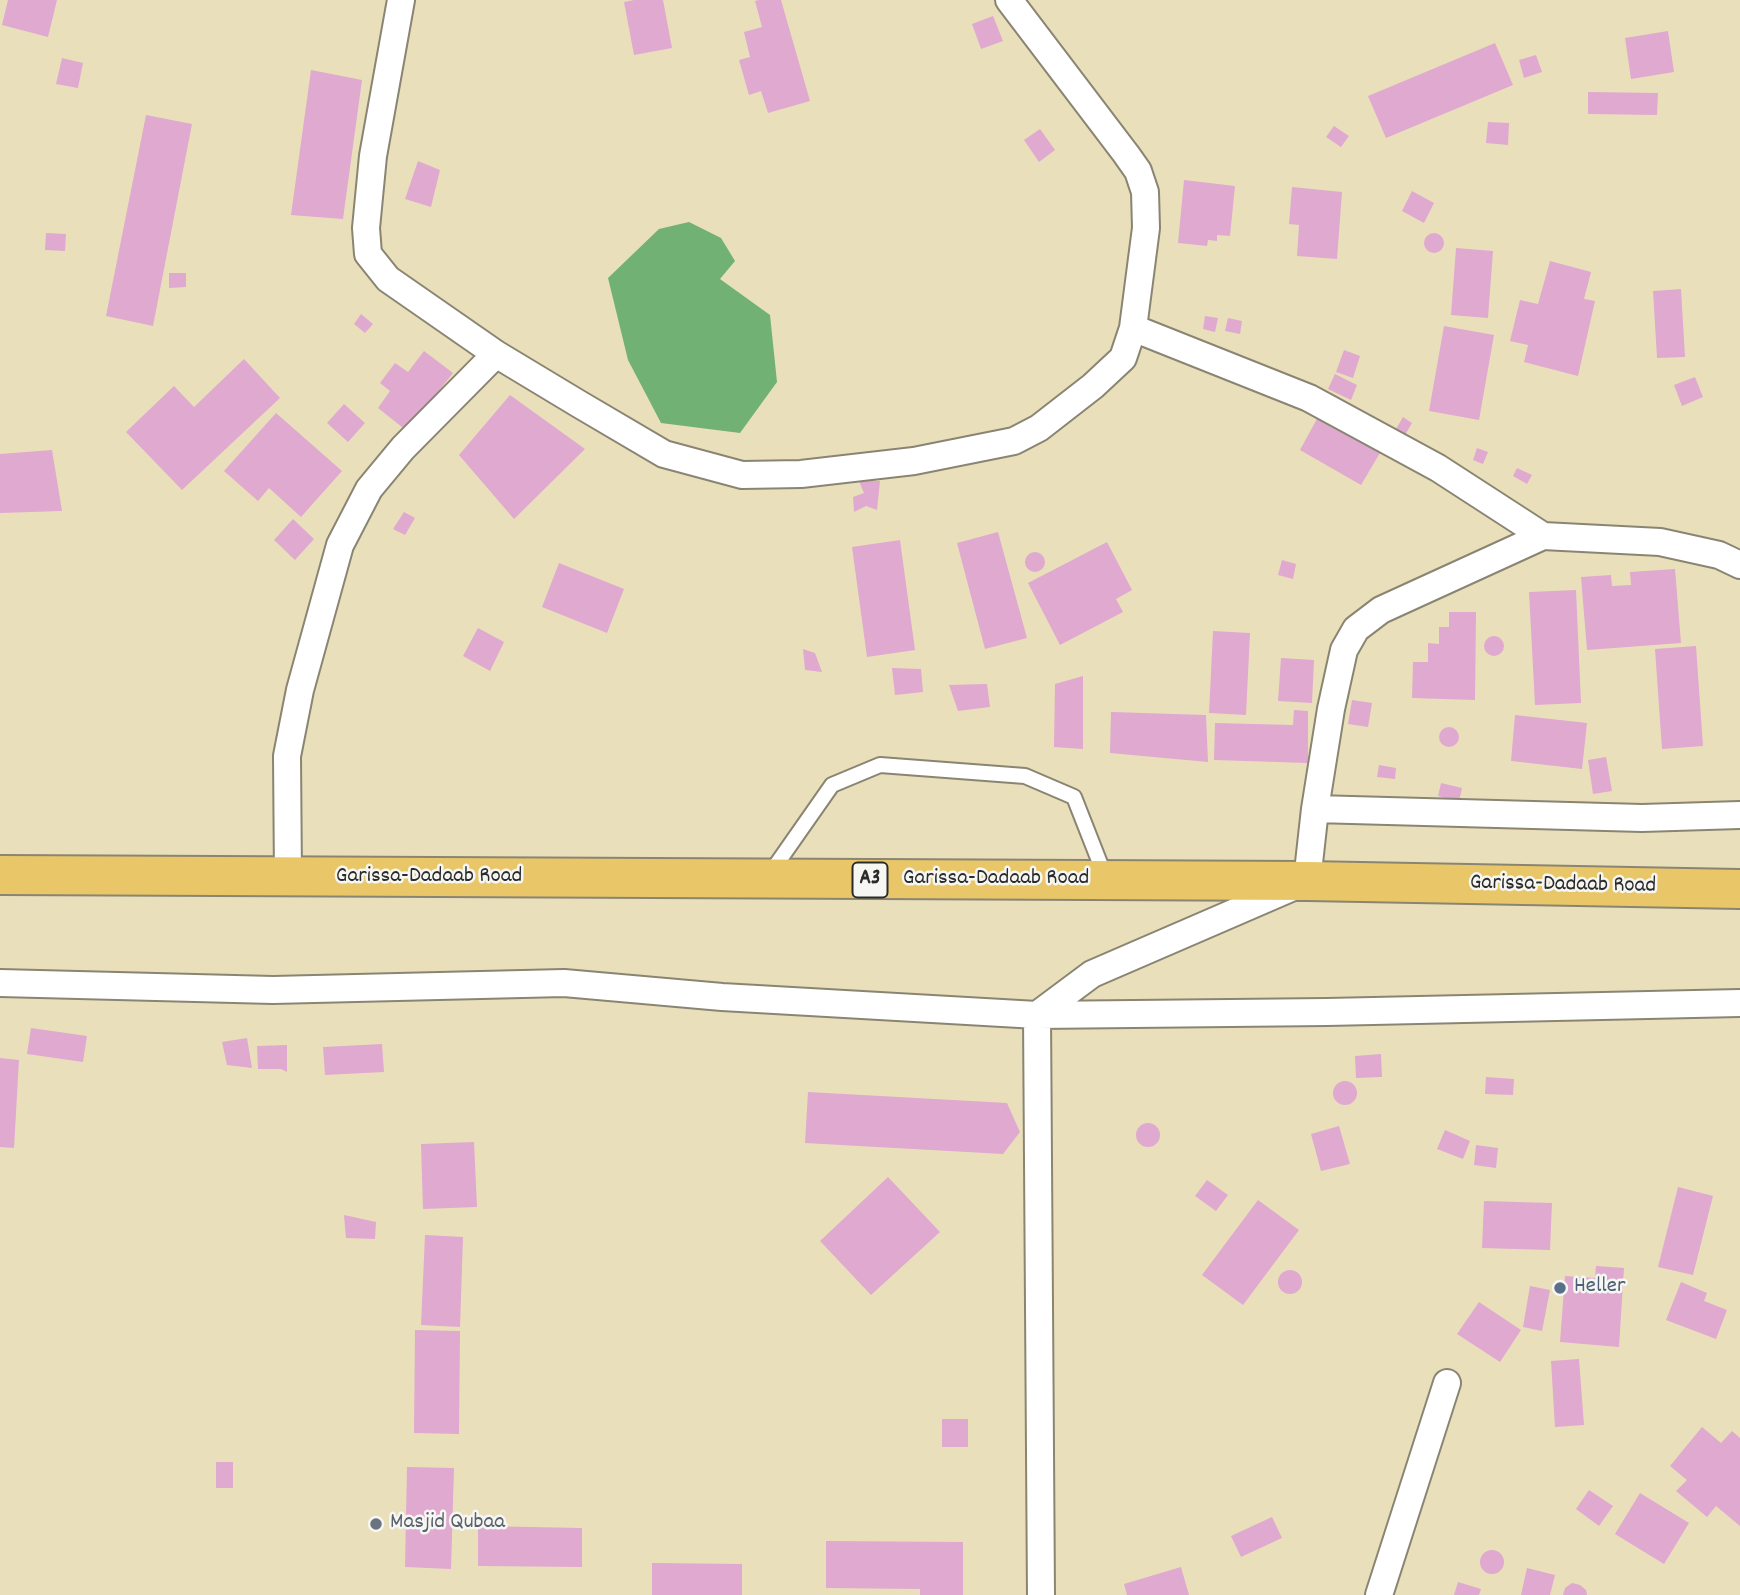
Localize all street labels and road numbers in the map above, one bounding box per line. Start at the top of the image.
road number: A3 [852,862,888,898]
street label: Garissa-Dadaab Road [336,864,522,892]
street label: Garissa-Dadaab Road [903,866,1089,894]
street label: Garissa-Dadaab Road [1470,871,1656,901]

